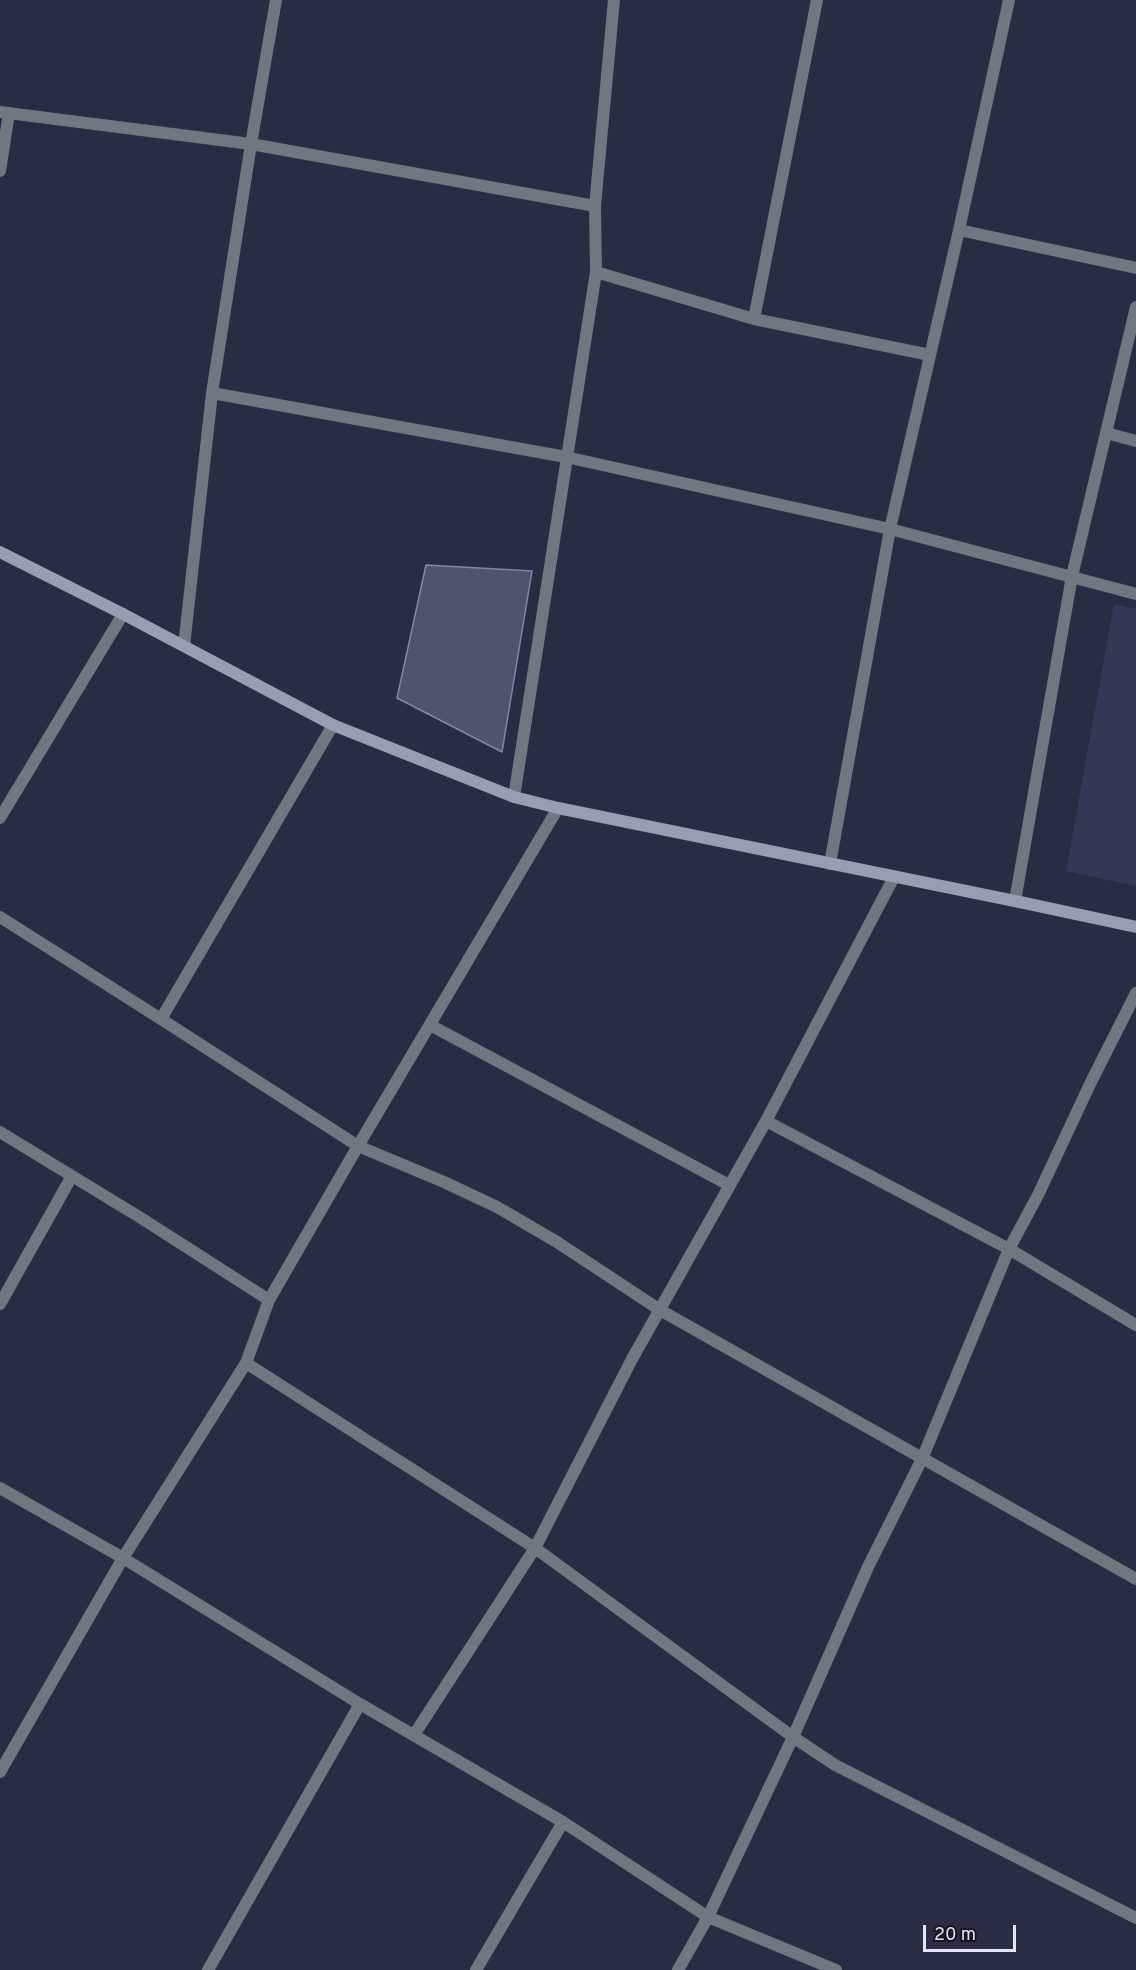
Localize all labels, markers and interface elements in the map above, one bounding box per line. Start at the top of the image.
scale bar [926,1913,1019,1951]
text: 20 m [934,1924,976,1947]

